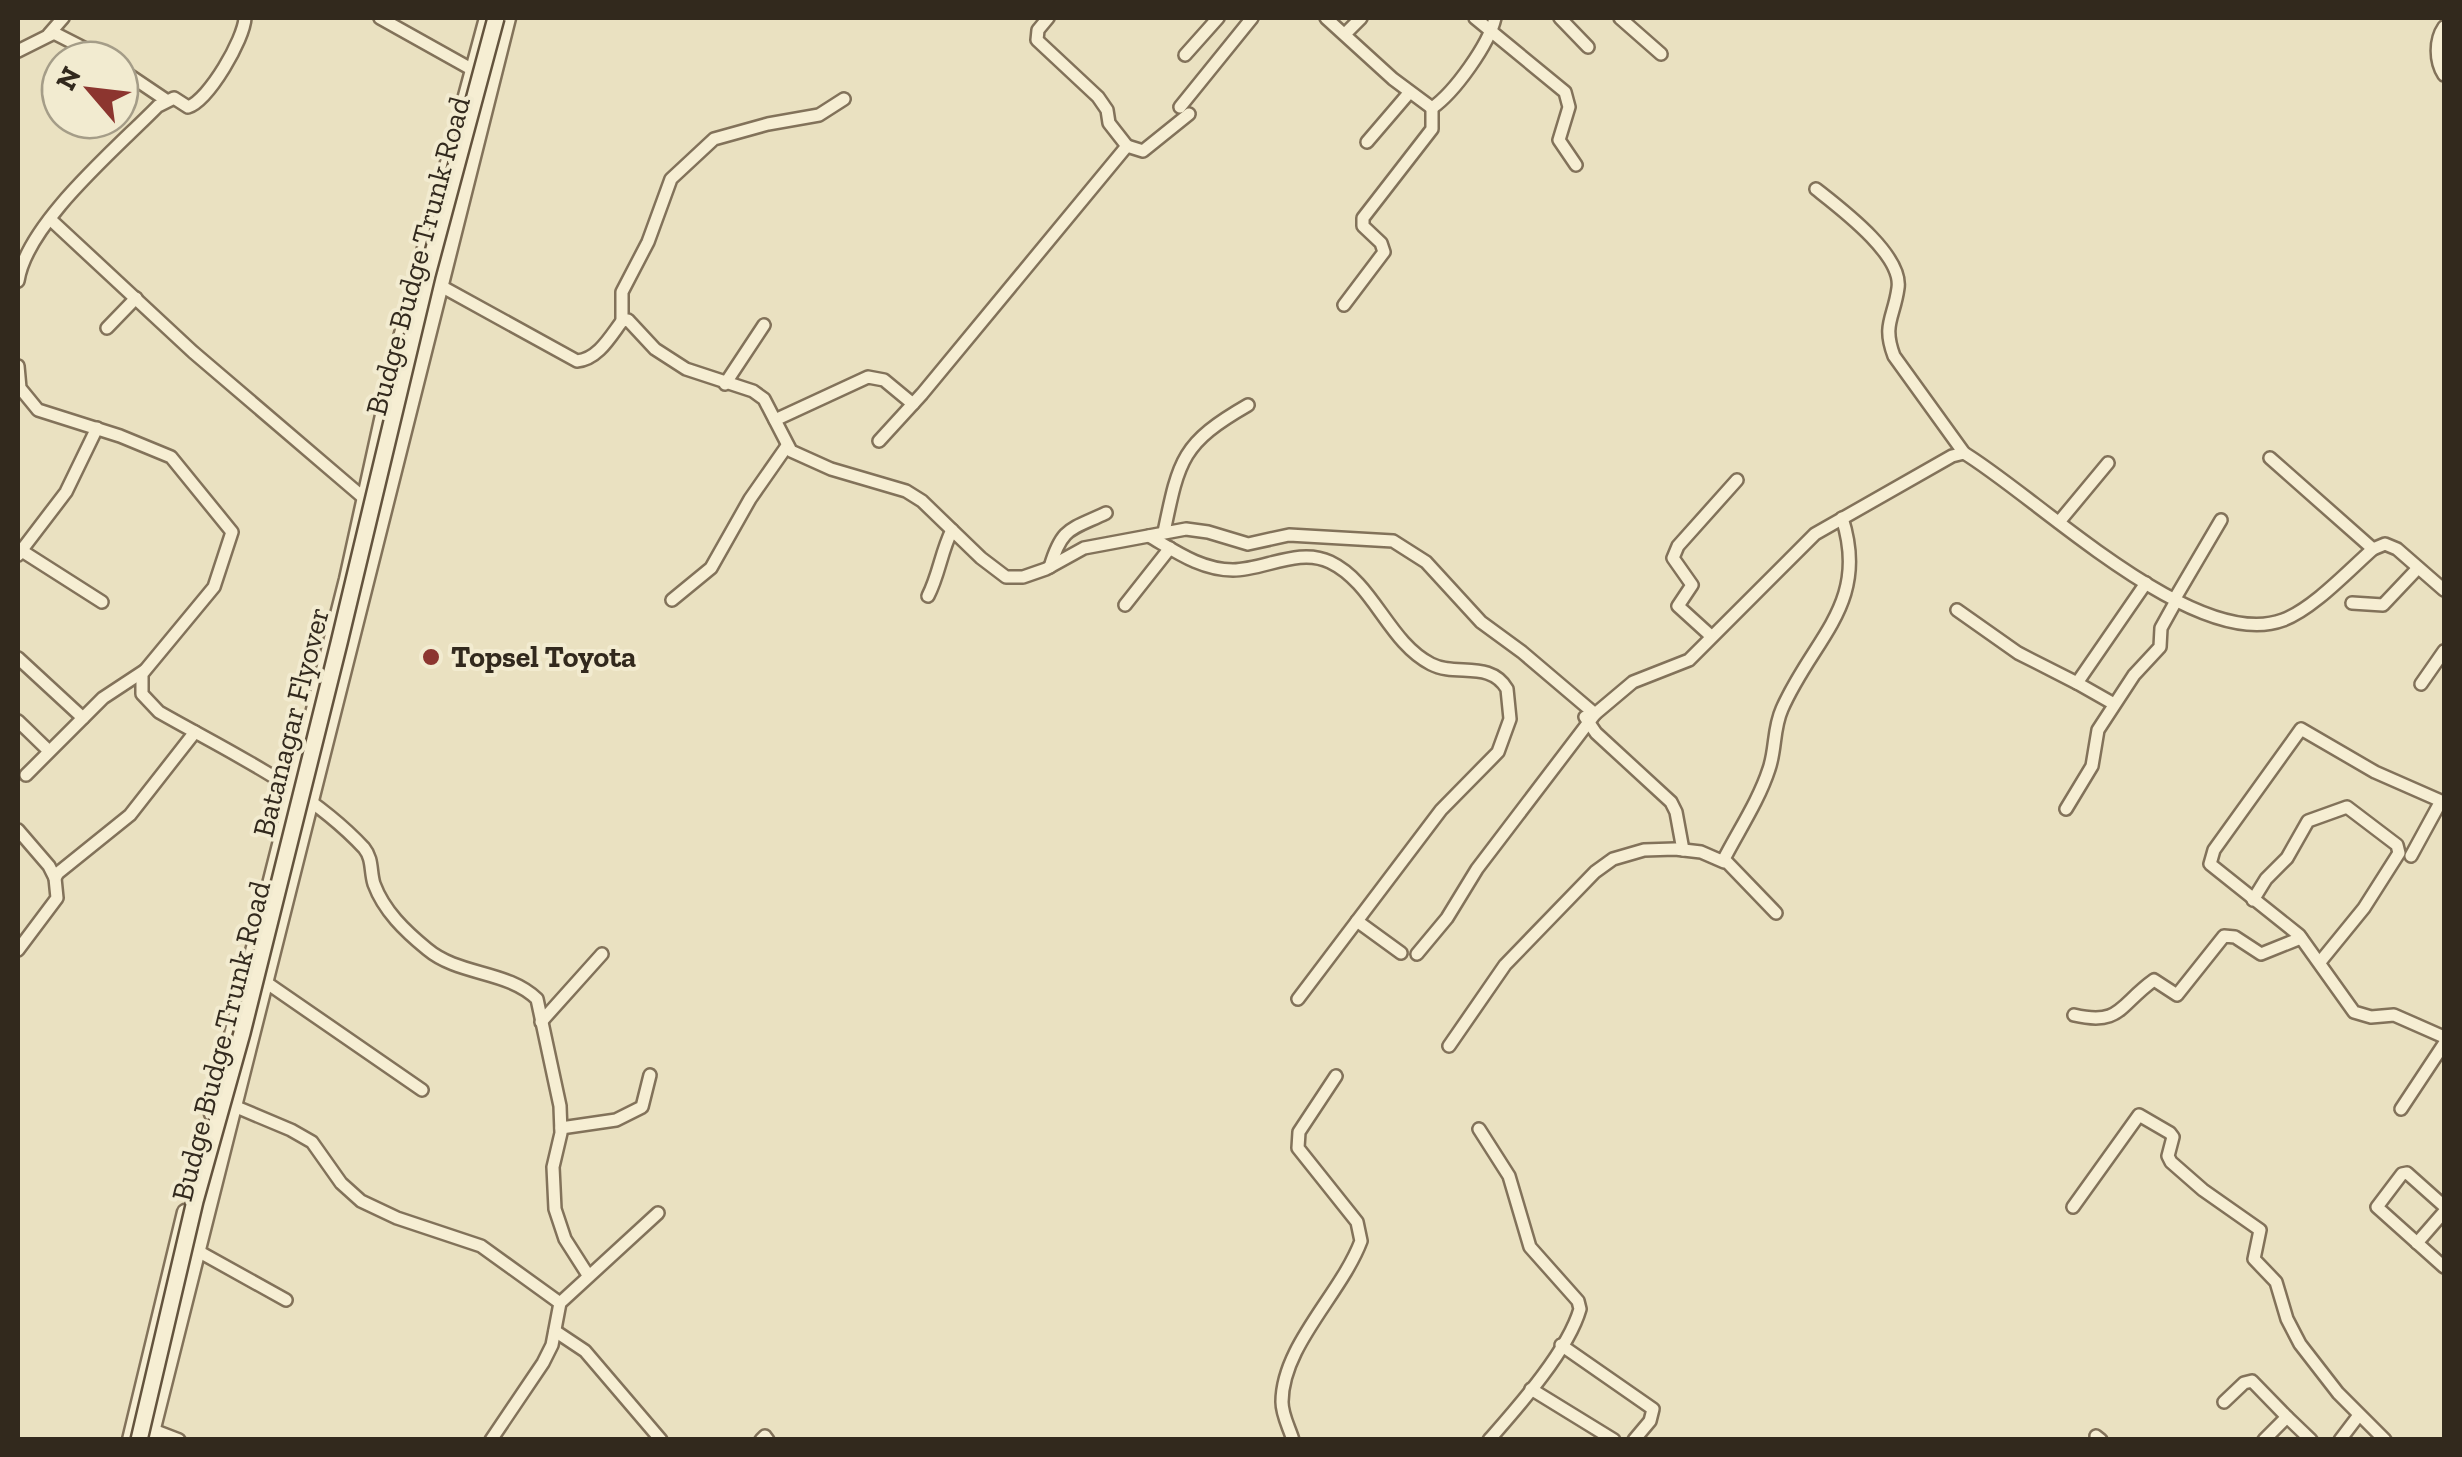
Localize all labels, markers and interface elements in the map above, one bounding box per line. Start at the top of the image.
north arrow [40,40,140,140]
text: N [49,61,88,96]
street label: Budge Budge Trunk Road [358,92,478,419]
street label: Batanagar Flyover [245,603,337,841]
place label: Topsel Toyota [451,639,636,675]
marker: Topsel Toyota [420,646,442,668]
street label: Budge Budge Trunk Road [164,877,278,1205]

